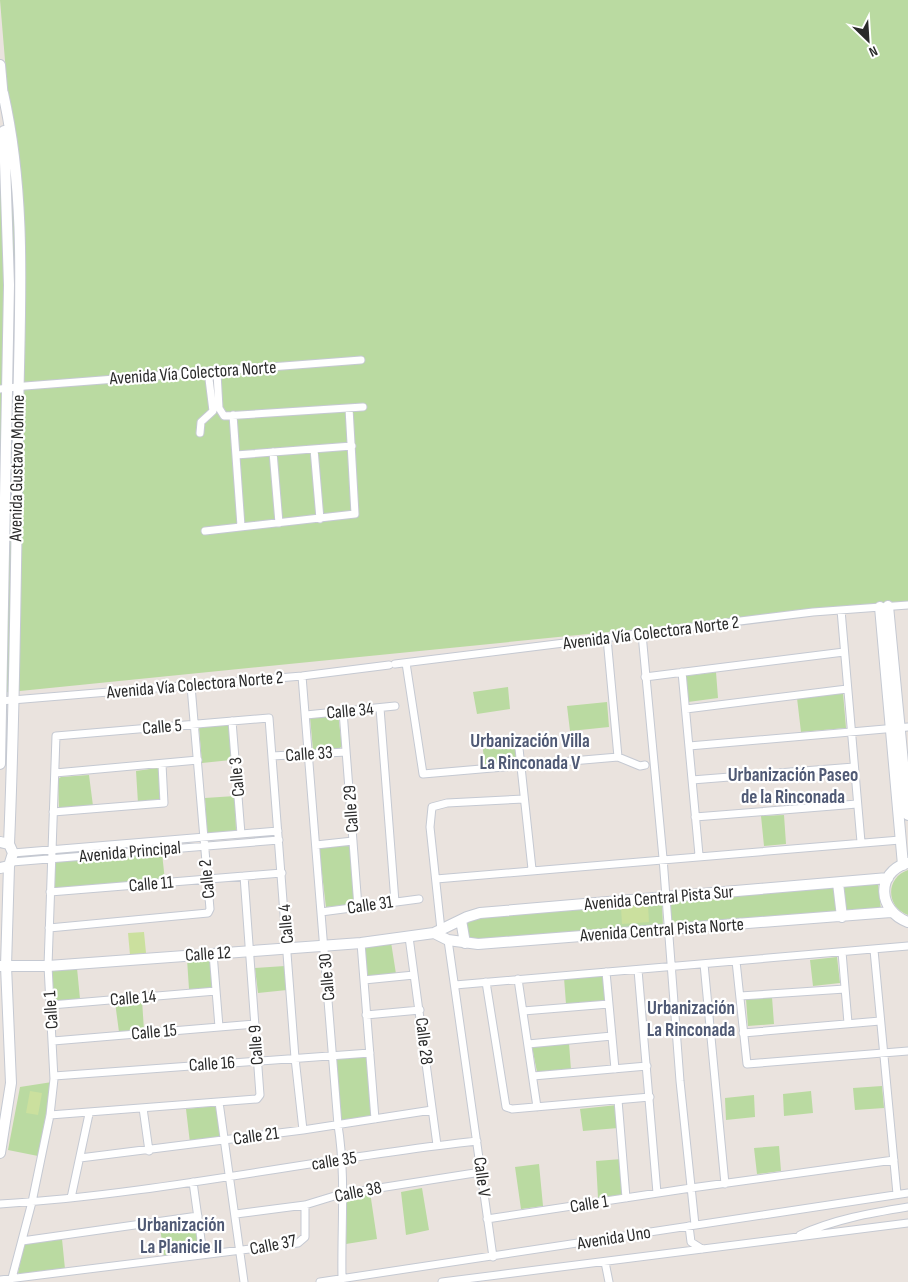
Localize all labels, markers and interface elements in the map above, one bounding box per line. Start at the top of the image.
north arrow [843,15,893,65]
text: N [866,42,880,61]
street label: Avenida Vía Colectora Norte [108,357,277,389]
street label: Avenida Gustavo Mohme [5,394,29,543]
street label: Avenida Vía Colectora Norte 2 [561,612,740,654]
street label: Avenida Vía Colectora Norte 2 [105,667,284,703]
street label: Calle 34 [326,698,375,724]
street label: Calle 5 [141,715,183,739]
district label: Urbanización Villa La Rinconada V [470,730,590,775]
street label: Calle 33 [285,742,333,766]
street label: Calle 3 [225,756,249,798]
district label: Urbanización Paseo de la Rinconada [728,764,858,809]
street label: Calle 29 [339,785,363,833]
street label: Avenida Principal [77,837,182,867]
street label: Calle 2 [194,858,220,900]
street label: Calle 11 [128,872,175,896]
street label: Avenida Central Pista Sur [582,881,735,915]
street label: Calle 31 [346,891,395,919]
street label: Calle 4 [274,903,298,945]
street label: Avenida Central Pista Norte [578,914,745,946]
street label: Calle 12 [184,942,232,966]
street label: Calle 30 [314,952,340,1002]
street label: Calle 14 [109,985,157,1010]
street label: Calle 1 [39,989,63,1030]
district label: Urbanización La Rinconada [647,997,735,1042]
street label: Calle 28 [411,1016,437,1066]
street label: Calle 15 [130,1020,178,1044]
street label: Calle 9 [244,1024,268,1066]
street label: Calle 16 [188,1052,236,1076]
street label: Calle 21 [232,1122,281,1150]
street label: calle 35 [310,1147,358,1175]
street label: Calle V [469,1156,495,1198]
street label: Calle 38 [333,1177,383,1207]
street label: Calle 1 [568,1191,610,1217]
district label: Urbanización La Planicie II [137,1214,225,1259]
street label: Avenida Uno [575,1222,652,1254]
street label: Calle 37 [248,1230,299,1260]

